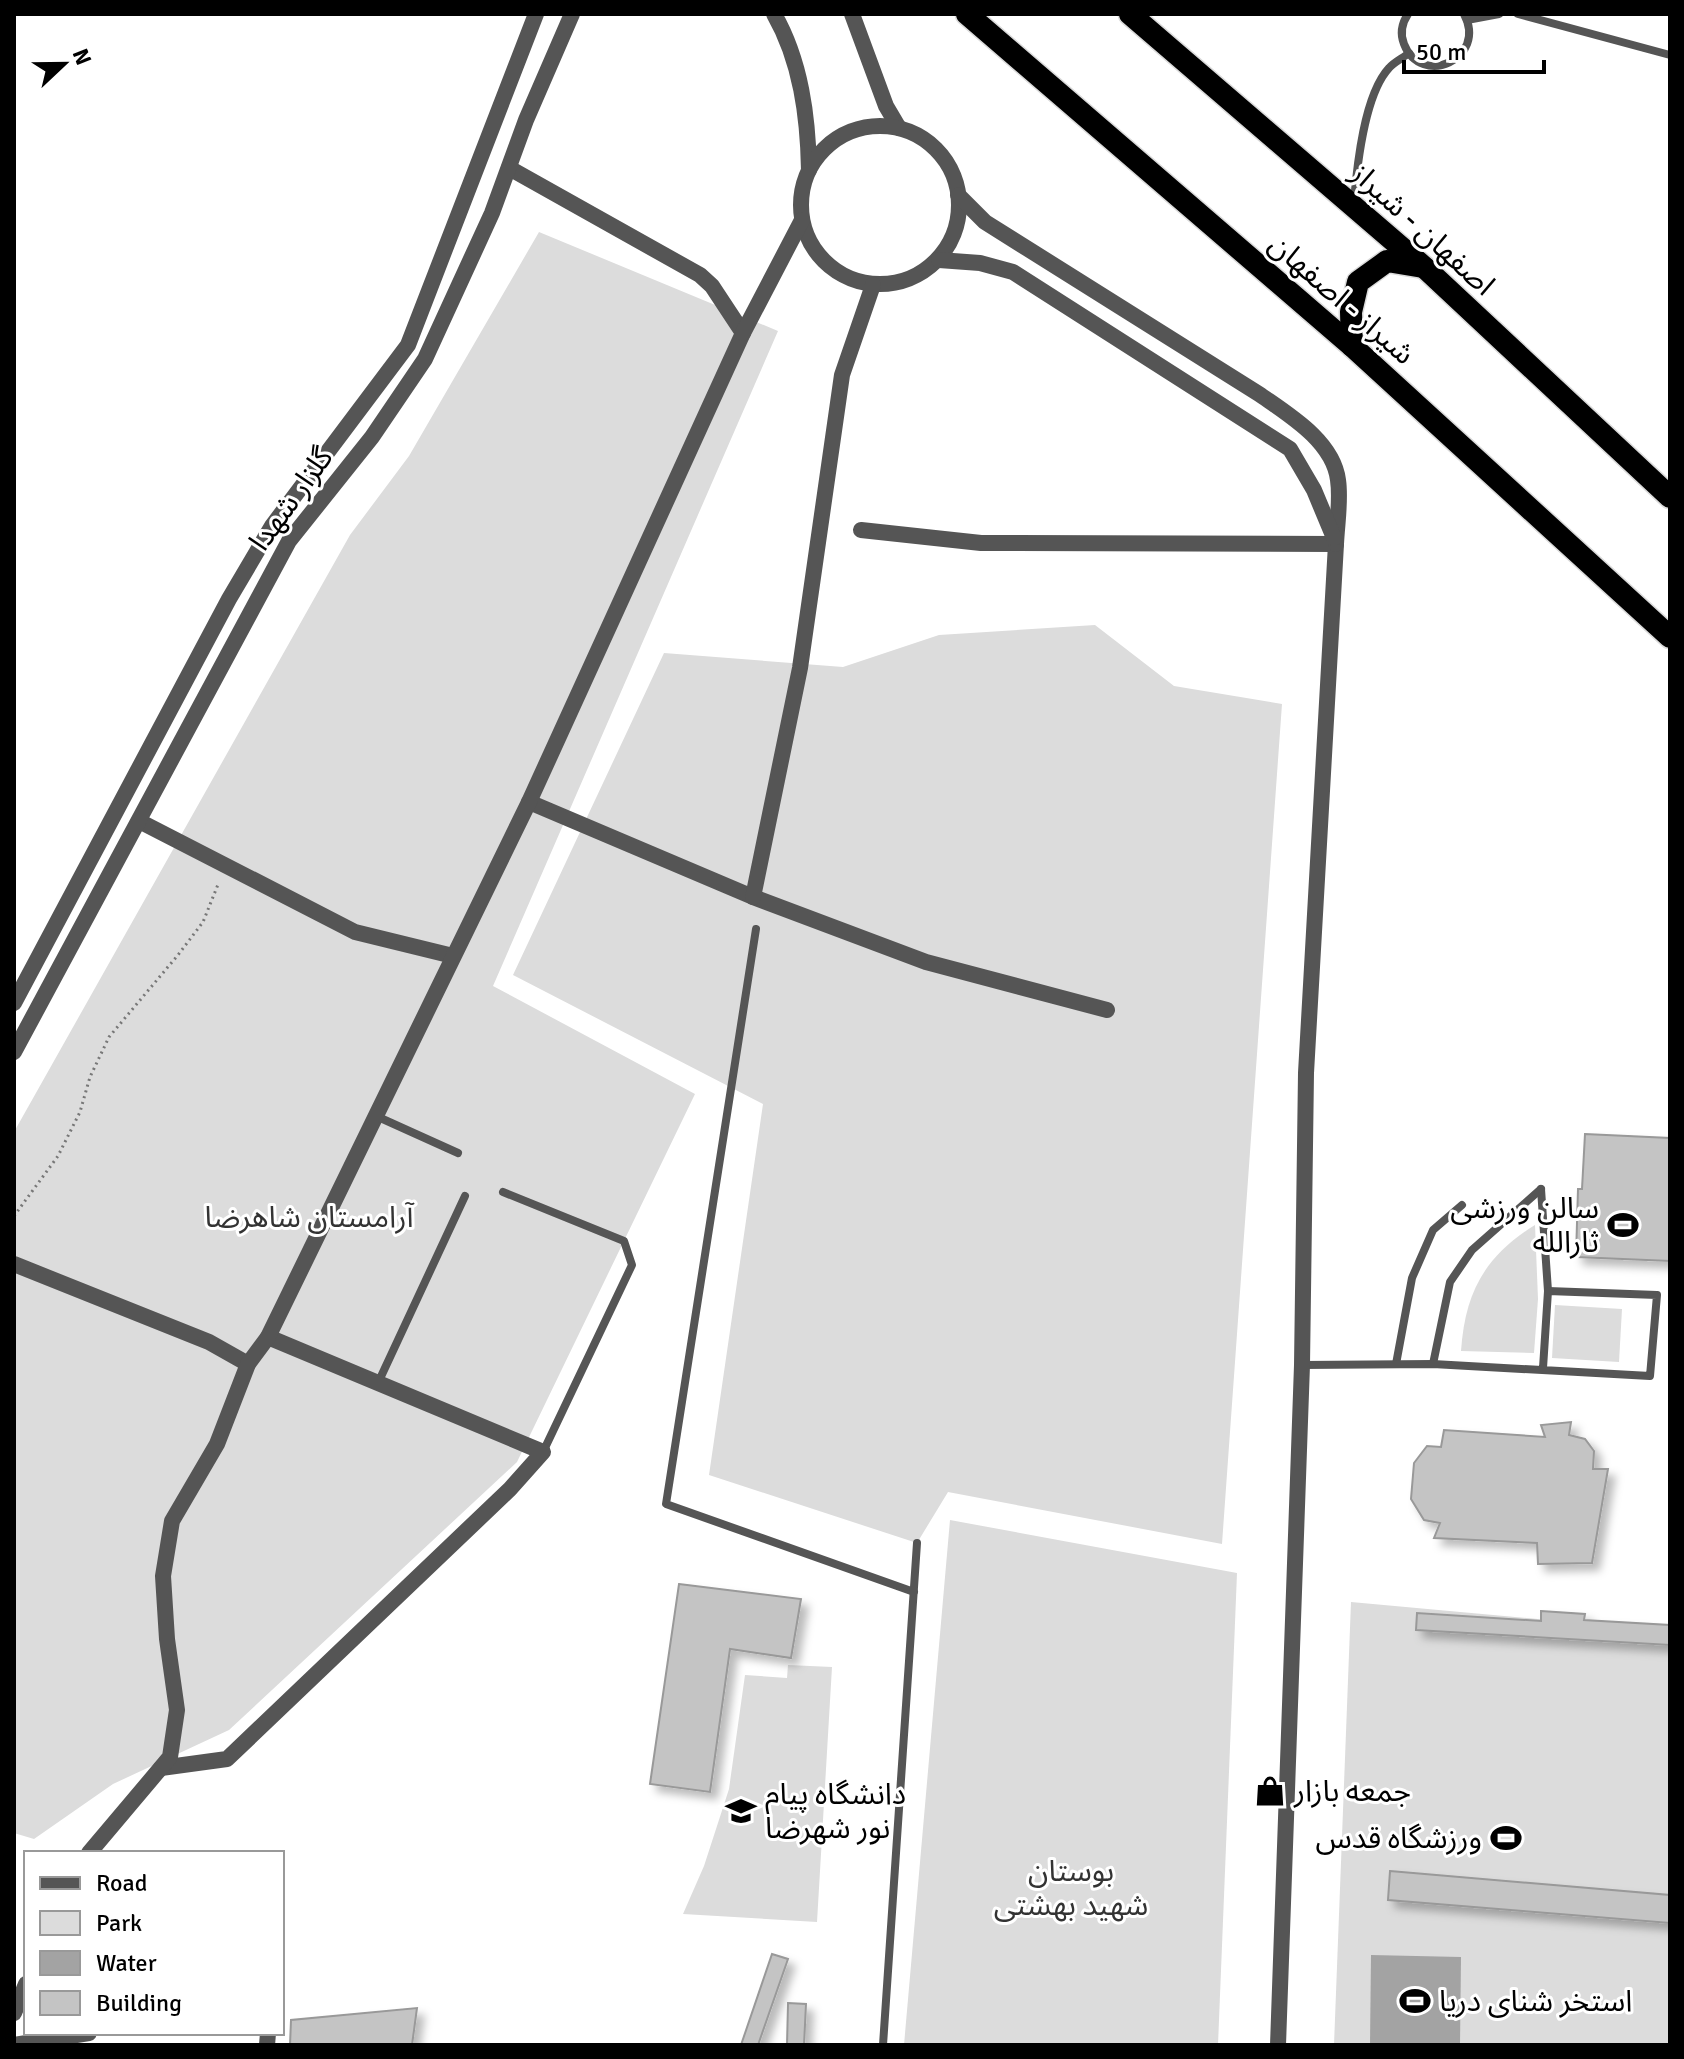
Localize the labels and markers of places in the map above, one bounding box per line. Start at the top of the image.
place label: سالن ورزشی ثارالله [1450,1190,1599,1261]
sports icon: سالن ورزشی ثارالله [1606,1208,1640,1242]
place label: جمعه بازار [1293,1773,1411,1810]
shop icon: جمعه بازار [1253,1774,1287,1808]
place label: دانشگاه پیام نور شهرضا [765,1776,906,1847]
school or university icon: دانشگاه پیام نور شهرضا [724,1794,758,1828]
place label: ورزشگاه قدس [1316,1820,1482,1857]
sports icon: ورزشگاه قدس [1489,1821,1523,1855]
place label: استخر شنای دریا [1439,1983,1633,2020]
sports icon: استخر شنای دریا [1398,1984,1432,2018]

